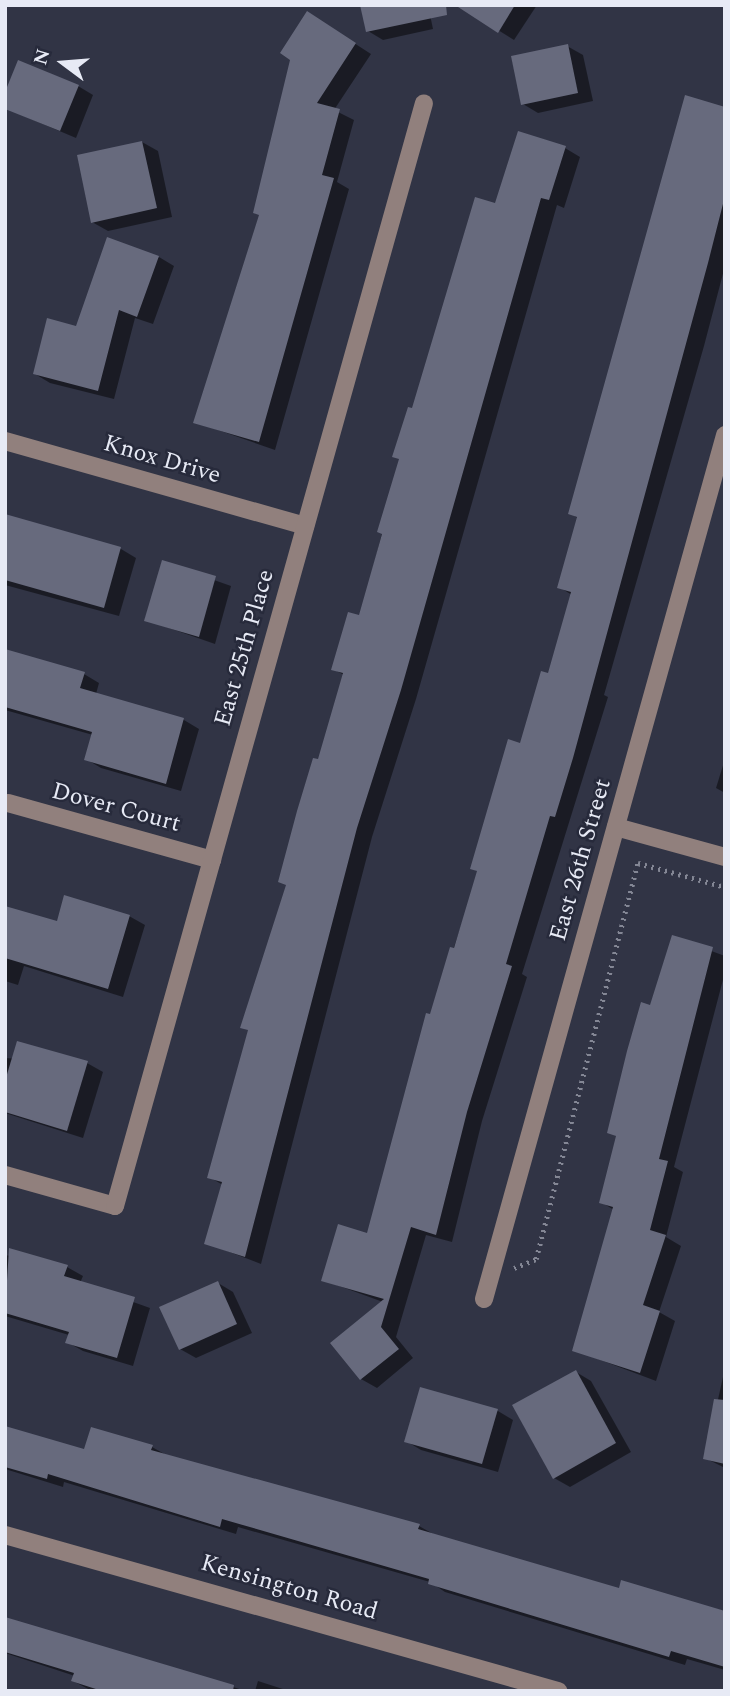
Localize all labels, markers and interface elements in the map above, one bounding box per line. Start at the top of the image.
north arrow [28,28,98,98]
text: N [26,46,58,69]
street label: Knox Drive [100,430,224,490]
street label: East 25th Place [209,566,281,730]
street label: East 26th Street [544,776,618,944]
street label: Dover Court [48,777,184,839]
street label: Kensington Road [197,1549,381,1627]

